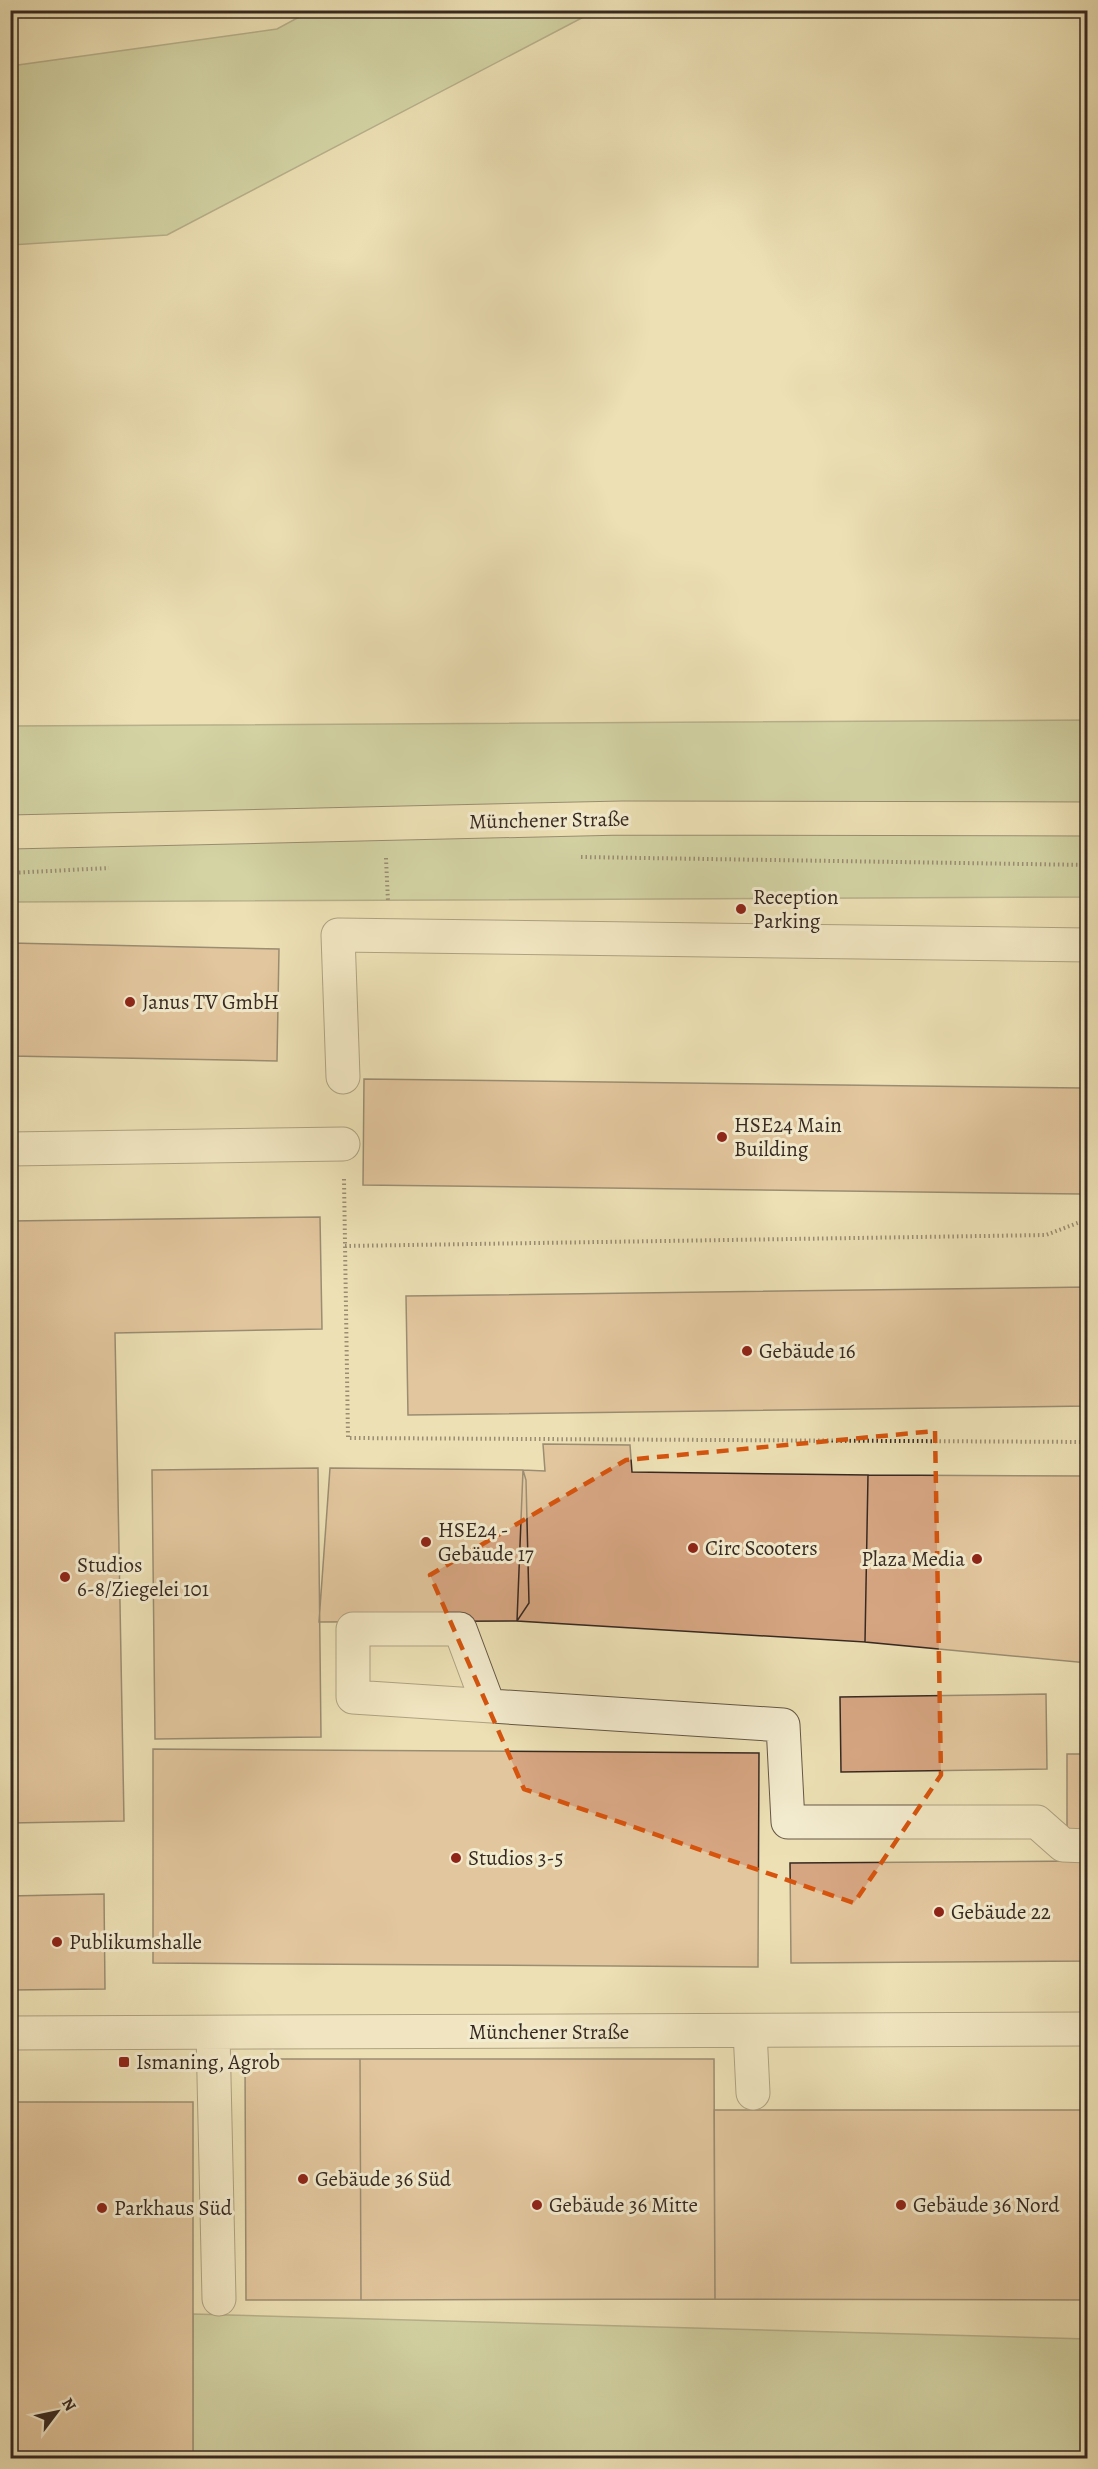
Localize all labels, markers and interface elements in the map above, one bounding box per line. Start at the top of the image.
street label: Münchener Straße [469,805,629,835]
place label: Reception Parking [753,883,839,935]
marker: Reception Parking [734,902,748,916]
place label: Janus TV GmbH [142,988,279,1016]
marker: Janus TV GmbH [123,995,137,1009]
place label: HSE24 Main Building [734,1111,842,1163]
marker: HSE24 Main Building [715,1130,729,1144]
place label: Gebäude 16 [759,1337,856,1365]
marker: Gebäude 16 [740,1344,754,1358]
place label: HSE24 - Gebäude 17 [438,1516,534,1568]
place label: Circ Scooters [705,1534,818,1562]
marker: HSE24 - Gebäude 17 [419,1535,433,1549]
marker: Circ Scooters [686,1541,700,1555]
place label: Plaza Media [861,1545,965,1573]
place label: Studios 6-8/Ziegelei 101 [77,1551,209,1603]
marker: Plaza Media [970,1552,984,1566]
marker: Studios 6-8/Ziegelei 101 [58,1570,72,1584]
place label: Studios 3-5 [468,1844,563,1872]
marker: Studios 3-5 [449,1851,463,1865]
place label: Gebäude 22 [951,1898,1051,1926]
marker: Gebäude 22 [932,1905,946,1919]
place label: Publikumshalle [69,1928,202,1956]
marker: Publikumshalle [50,1935,64,1949]
street label: Münchener Straße [469,2018,629,2046]
place label: Ismaning, Agrob [136,2048,280,2076]
marker: Ismaning, Agrob [117,2055,131,2069]
place label: Gebäude 36 Süd [315,2165,452,2193]
marker: Gebäude 36 Süd [296,2172,310,2186]
place label: Gebäude 36 Mitte [549,2191,698,2219]
place label: Gebäude 36 Nord [913,2191,1060,2219]
place label: Parkhaus Süd [114,2194,233,2222]
marker: Gebäude 36 Mitte [530,2198,544,2212]
marker: Gebäude 36 Nord [894,2198,908,2212]
marker: Parkhaus Süd [95,2201,109,2215]
north arrow [27,2382,87,2442]
text: N [56,2394,81,2416]

